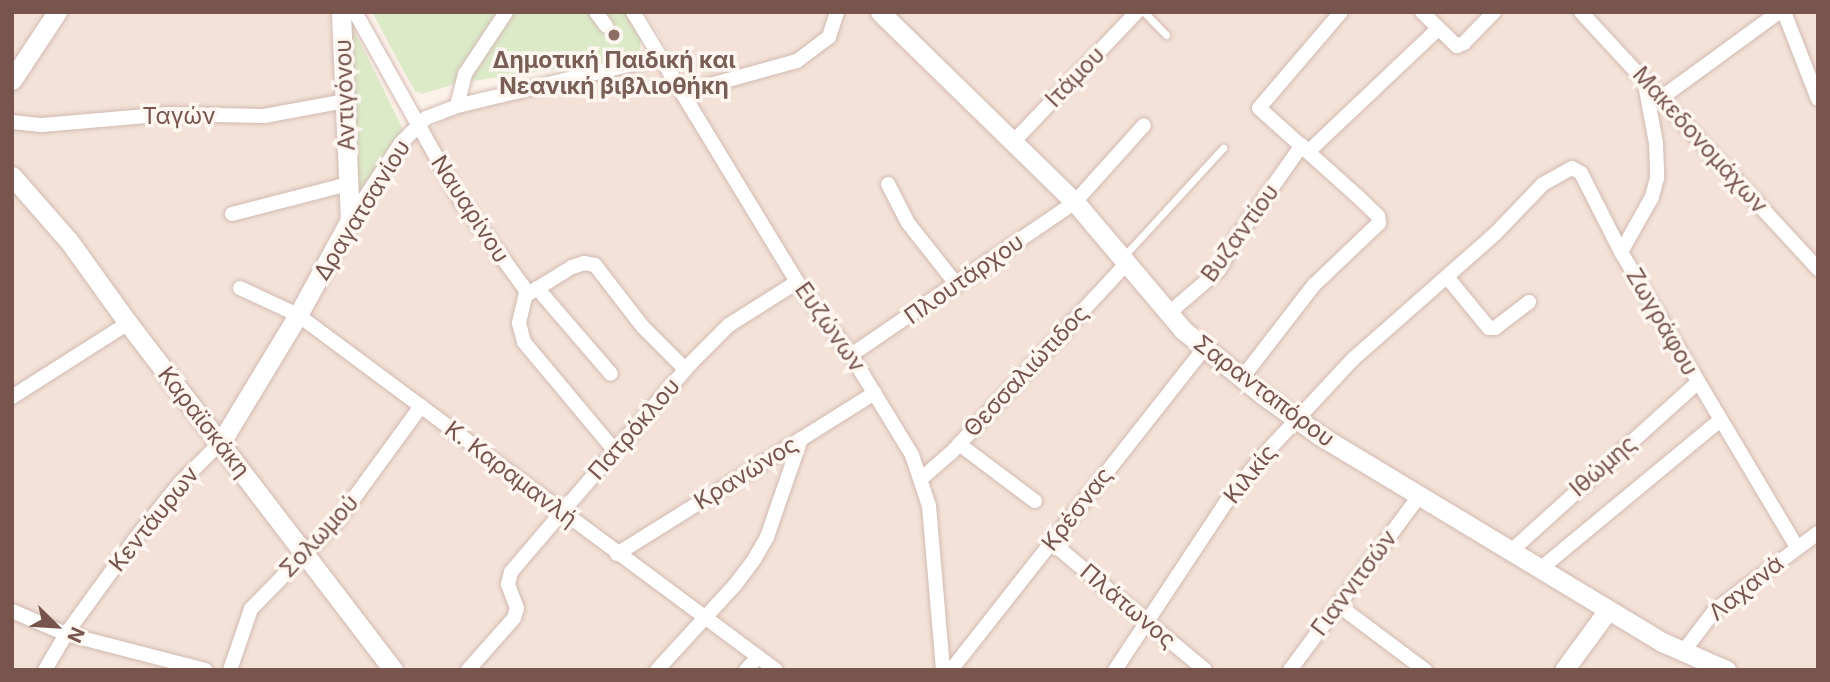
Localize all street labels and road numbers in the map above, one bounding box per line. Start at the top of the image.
street label: Αντιγόνου [329,39,361,151]
street label: Ιτάμου [1040,41,1110,113]
street label: Μακεδονομάχων [1627,61,1773,219]
street label: Ταγών [142,102,216,130]
street label: Δραγατσανίου [308,135,416,285]
street label: Ναυαρίνου [425,150,515,268]
street label: Βυζαντίου [1195,179,1285,287]
street label: Πλουτάρχου [899,228,1029,330]
street label: Ζωγράφου [1620,263,1704,381]
street label: Ευζώνων [789,277,871,377]
street label: Θεσσαλιώτιδος [958,299,1094,443]
street label: Σαρανταπόρου [1188,329,1340,453]
street label: Καραϊσκάκη [152,361,256,483]
street label: Πατρόκλου [582,373,686,485]
street label: Κ. Καραμανλή [439,415,583,533]
street label: Κρανώνος [689,430,803,516]
street label: Ιθώμης [1564,430,1642,502]
street label: Κιλκίς [1218,439,1282,509]
street label: Κεντάυρων [103,461,205,577]
street label: Κρέσνας [1036,462,1118,556]
street label: Σολωμού [274,489,364,583]
street label: Γιαννιτσών [1305,525,1403,641]
street label: Λαχανά [1703,550,1789,626]
street label: Πλάτωνος [1075,558,1181,654]

